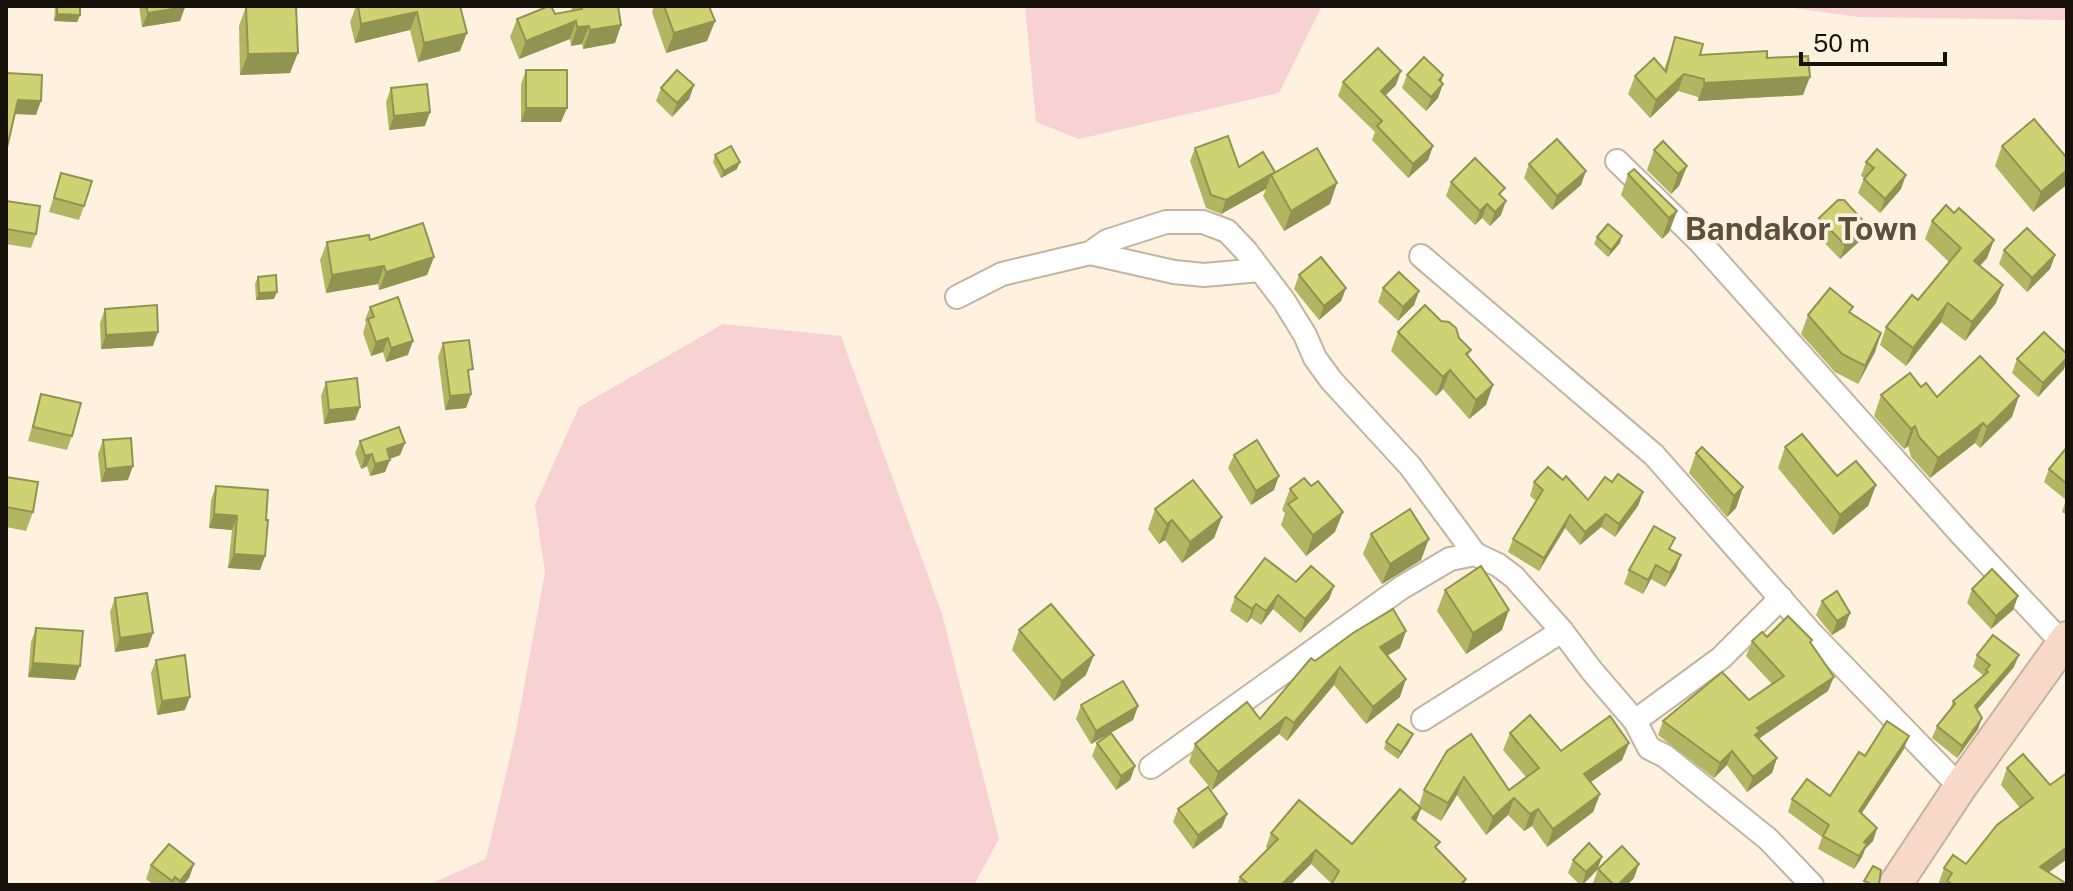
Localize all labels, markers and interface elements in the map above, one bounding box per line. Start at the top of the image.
scale bar [1801,16,1945,66]
text: 50 m [1813,29,1870,57]
district label: Bandakor Town [1685,210,1917,247]

